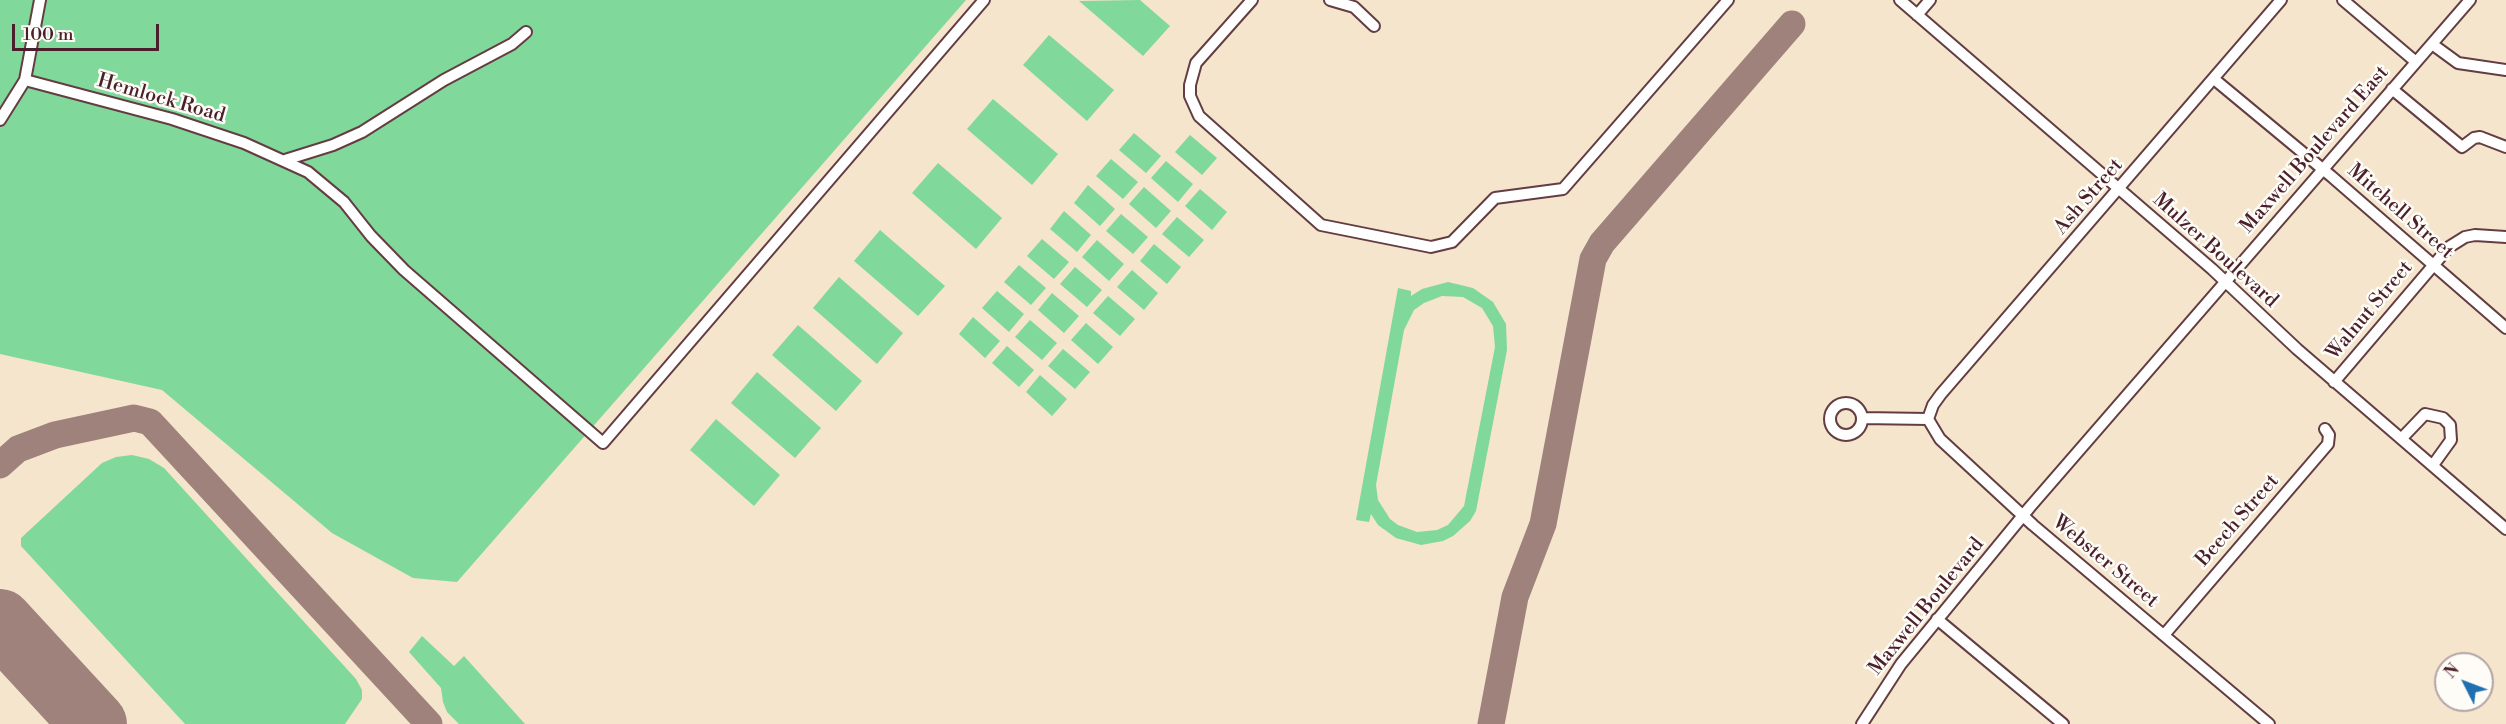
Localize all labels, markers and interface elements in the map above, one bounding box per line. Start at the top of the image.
scale bar [15,12,162,50]
text: 100 m [23,23,74,46]
street label: Maxwell Boulevard East [2236,61,2394,239]
street label: Hemlock Road [94,69,228,129]
street label: Ash Street [2049,154,2129,240]
street label: Mitchell Street [2342,159,2458,265]
street label: Mulzer Boulevard [2148,189,2282,313]
street label: Walnut Street [2322,257,2418,365]
street label: Beech Street [2191,470,2285,572]
street label: Webster Street [2047,511,2163,613]
street label: Maxwell Boulevard [1864,533,1990,681]
north arrow [2434,652,2494,712]
text: N [2440,660,2464,683]

